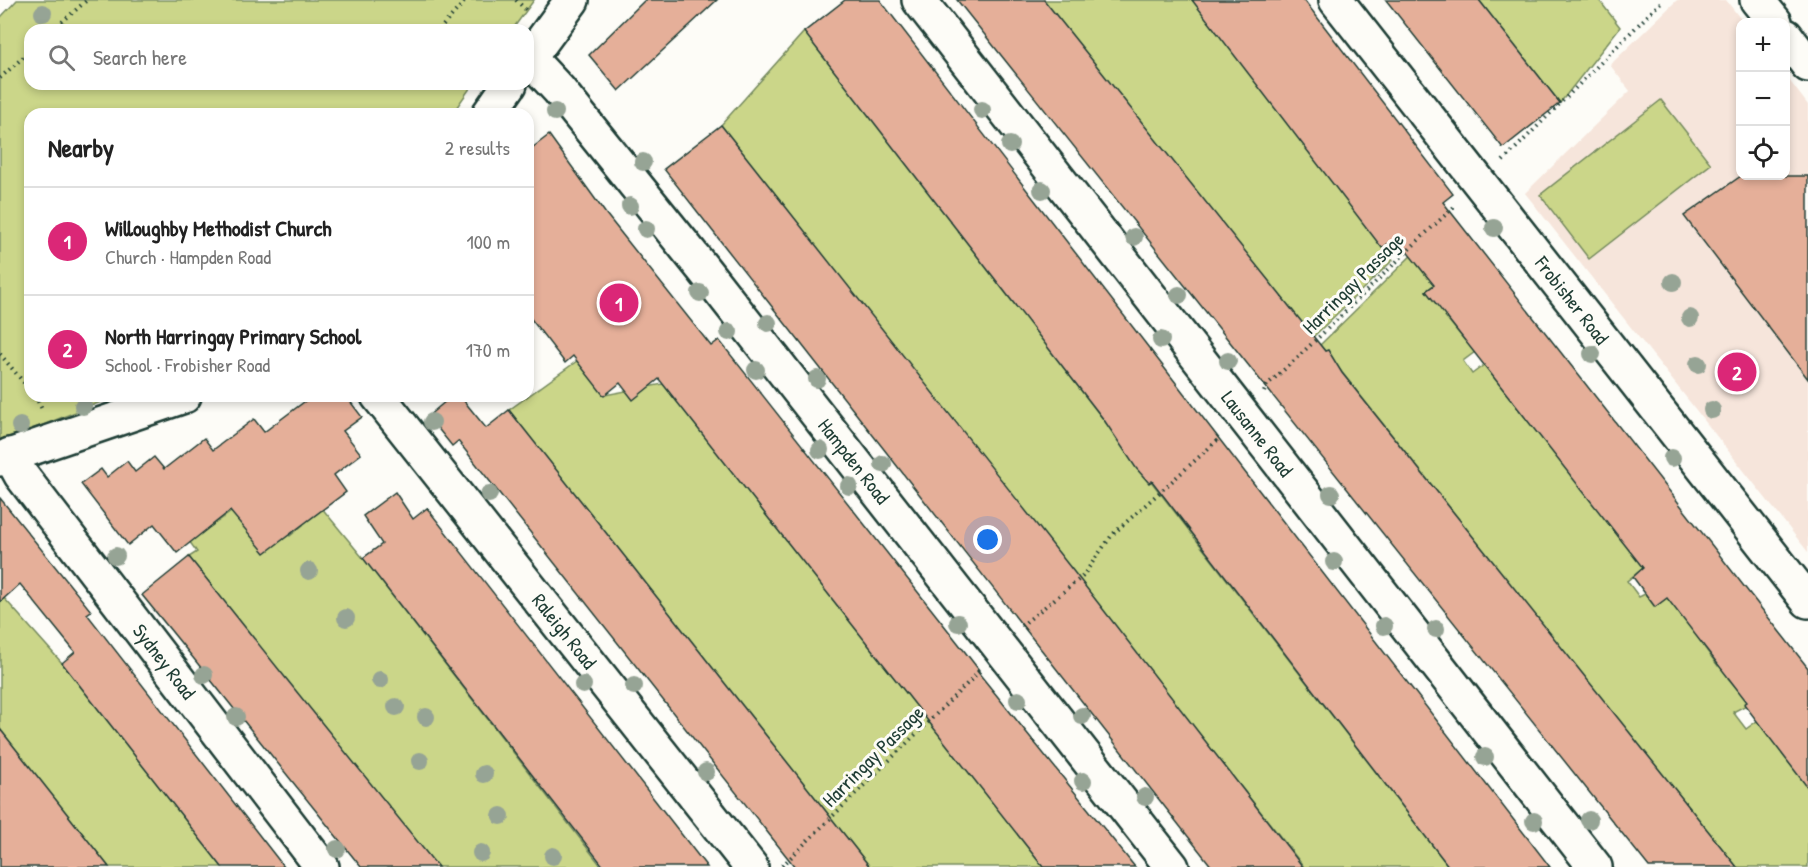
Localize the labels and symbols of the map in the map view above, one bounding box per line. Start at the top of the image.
street label: Harringay Passage [1296,226,1409,339]
street label: Frobisher Road [1529,250,1616,350]
pin: 1 [600,280,638,326]
pin: 2 [1718,350,1756,394]
street label: Lausanne Road [1215,385,1300,482]
street label: Hampden Road [812,413,896,509]
your location [973,525,1002,554]
street label: Raleigh Road [526,587,603,674]
street label: Sydney Road [127,618,202,705]
street label: Harringay Passage [816,699,929,812]

